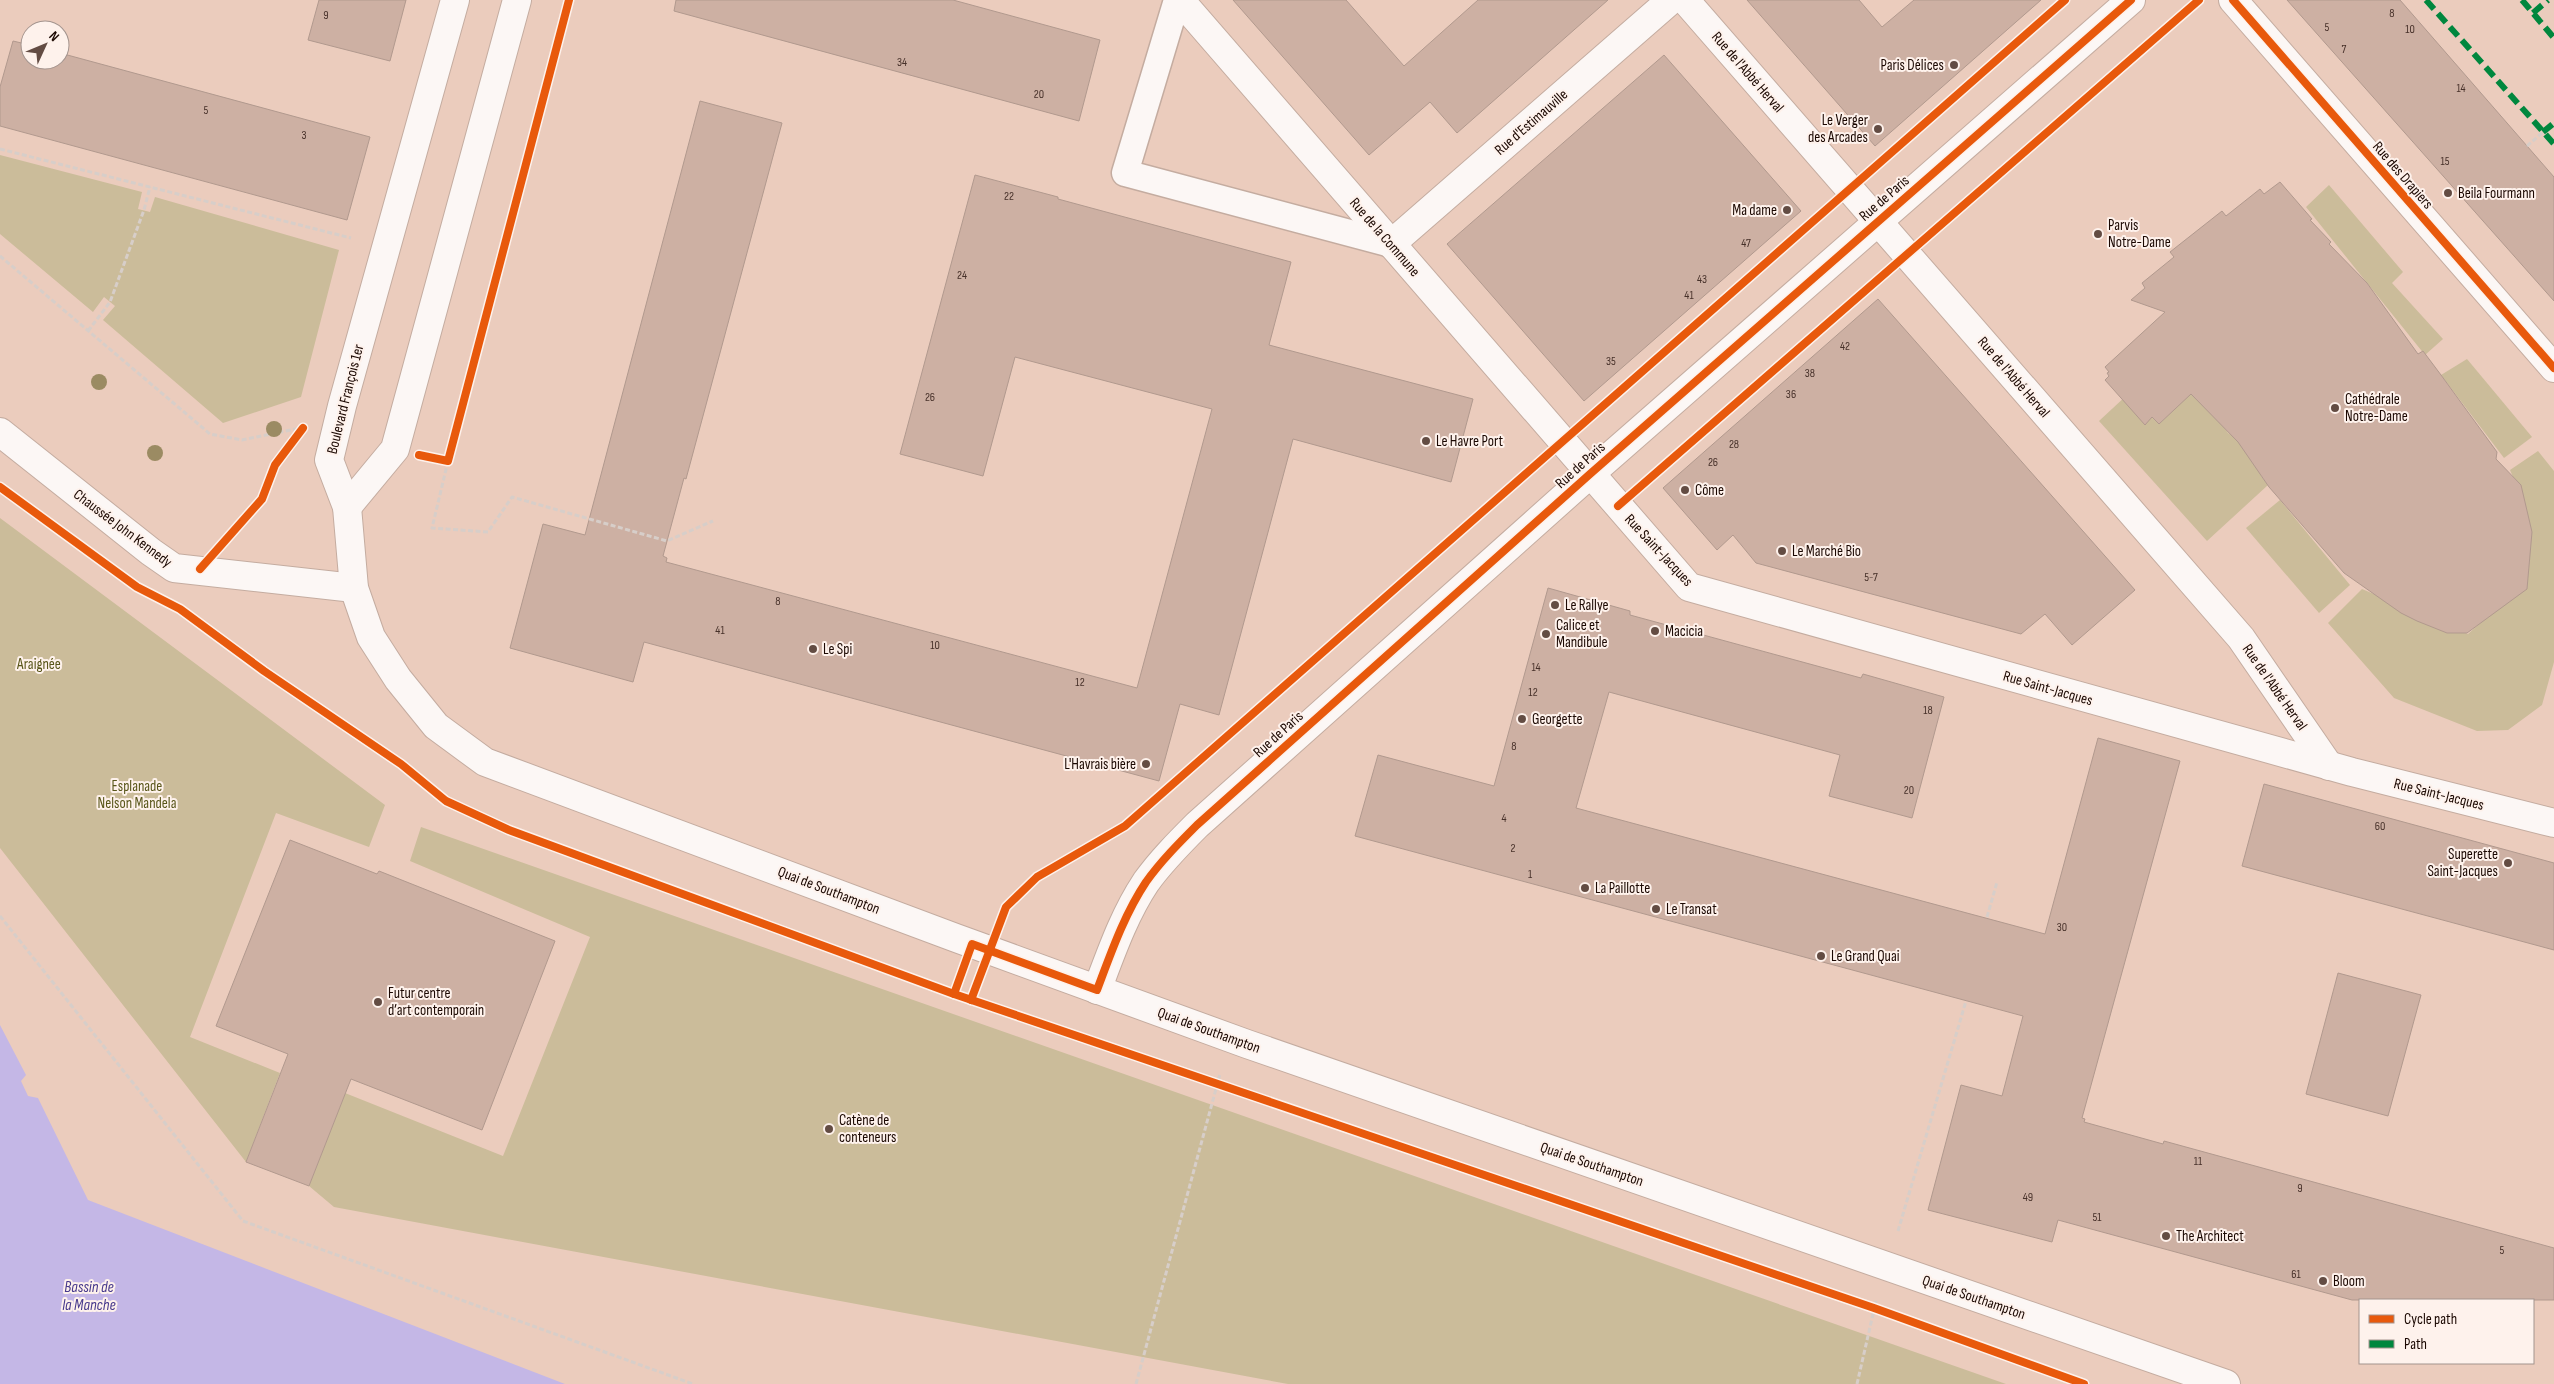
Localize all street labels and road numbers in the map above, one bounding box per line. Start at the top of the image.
street label: Rue de l'Abbé Herval [1707,28,1788,117]
street label: Rue d'Estimauville [1491,85,1572,159]
street label: Rue des Drapiers [2368,138,2437,213]
street label: Rue de Paris [1855,171,1913,225]
street label: Rue de la Commune [1345,194,1424,281]
street label: Rue de l'Abbé Herval [1973,333,2054,422]
street label: Boulevard François 1er [323,342,368,456]
street label: Rue de Paris [1551,438,1609,493]
street label: Chaussée John Kennedy [70,485,176,572]
street label: Rue Saint-Jacques [1620,510,1697,591]
street label: Rue de l'Abbé Herval [2238,640,2311,734]
street label: Rue Saint-Jacques [2001,667,2095,710]
street label: Rue de Paris [1249,707,1307,762]
street label: Rue Saint-Jacques [2392,774,2486,815]
street label: Quai de Southampton [775,862,883,919]
street label: Quai de Southampton [1155,1003,1263,1058]
street label: Quai de Southampton [1538,1138,1646,1191]
street label: Quai de Southampton [1920,1271,2028,1324]

